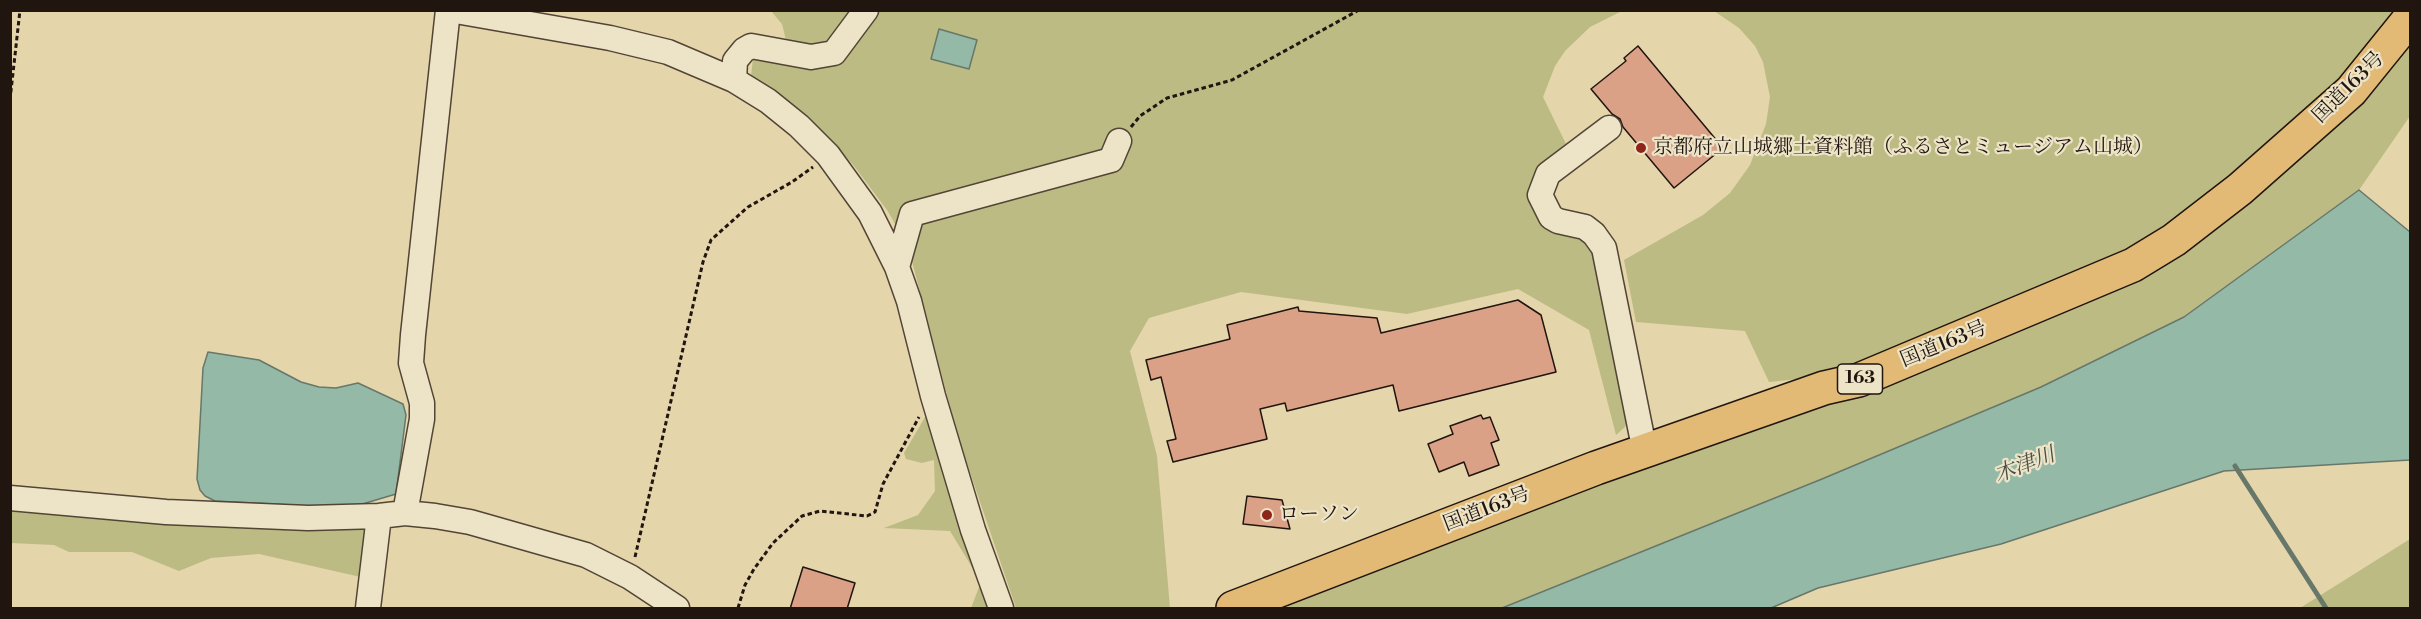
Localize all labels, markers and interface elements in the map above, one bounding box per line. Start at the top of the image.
street label: 国道163号 [2308,47,2390,129]
place label: 京都府立山城郷土資料館（ふるさとミュージアム山城） [1653,136,2153,160]
marker: 京都府立山城郷土資料館（ふるさとミュージアム山城） [1634,141,1648,155]
street label: 国道163号 [1897,317,1991,373]
road number: 163 [1838,364,1882,394]
water label: 木津川 [1991,443,2059,489]
street label: 国道163号 [1440,482,1534,538]
place label: ローソン [1279,503,1359,527]
marker: ローソン [1260,508,1274,522]

